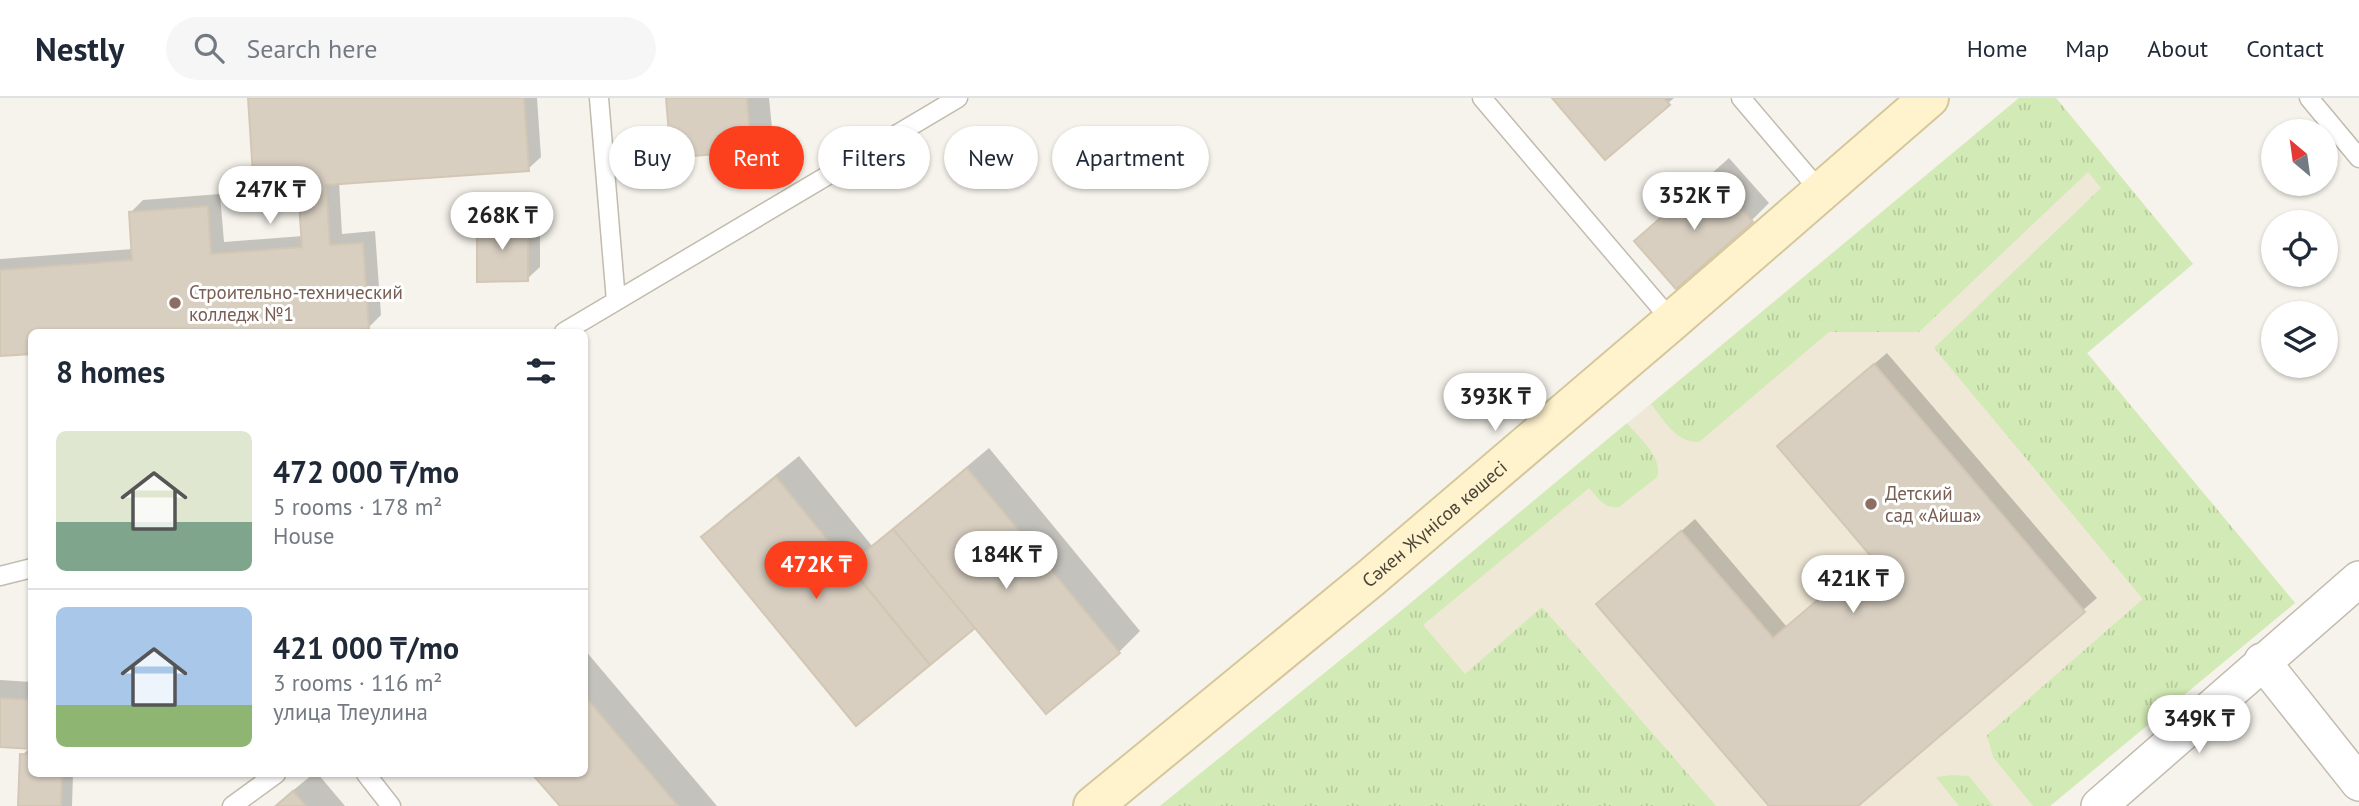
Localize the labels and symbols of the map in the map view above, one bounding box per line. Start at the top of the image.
north arrow [2261,119,2338,196]
pin: 247K ₸ [213,166,327,226]
pin: 352K ₸ [1637,172,1751,232]
pin: 268K ₸ [445,192,559,252]
place label: Строительно-технический колледж №1 [189,280,403,326]
marker: Строительно-технический колледж №1 [167,295,183,311]
pin: 393K ₸ [1438,374,1552,433]
street label: Сәкен Жүнісов көшесі [1357,455,1512,592]
place label: Детский сад «Айша» [1885,481,1981,527]
marker: Детский сад «Айша» [1863,496,1879,512]
pin: 184K ₸ [949,532,1063,591]
pin: 472K ₸ [759,542,873,601]
pin: 421K ₸ [1796,556,1910,615]
pin: 349K ₸ [2142,696,2256,755]

